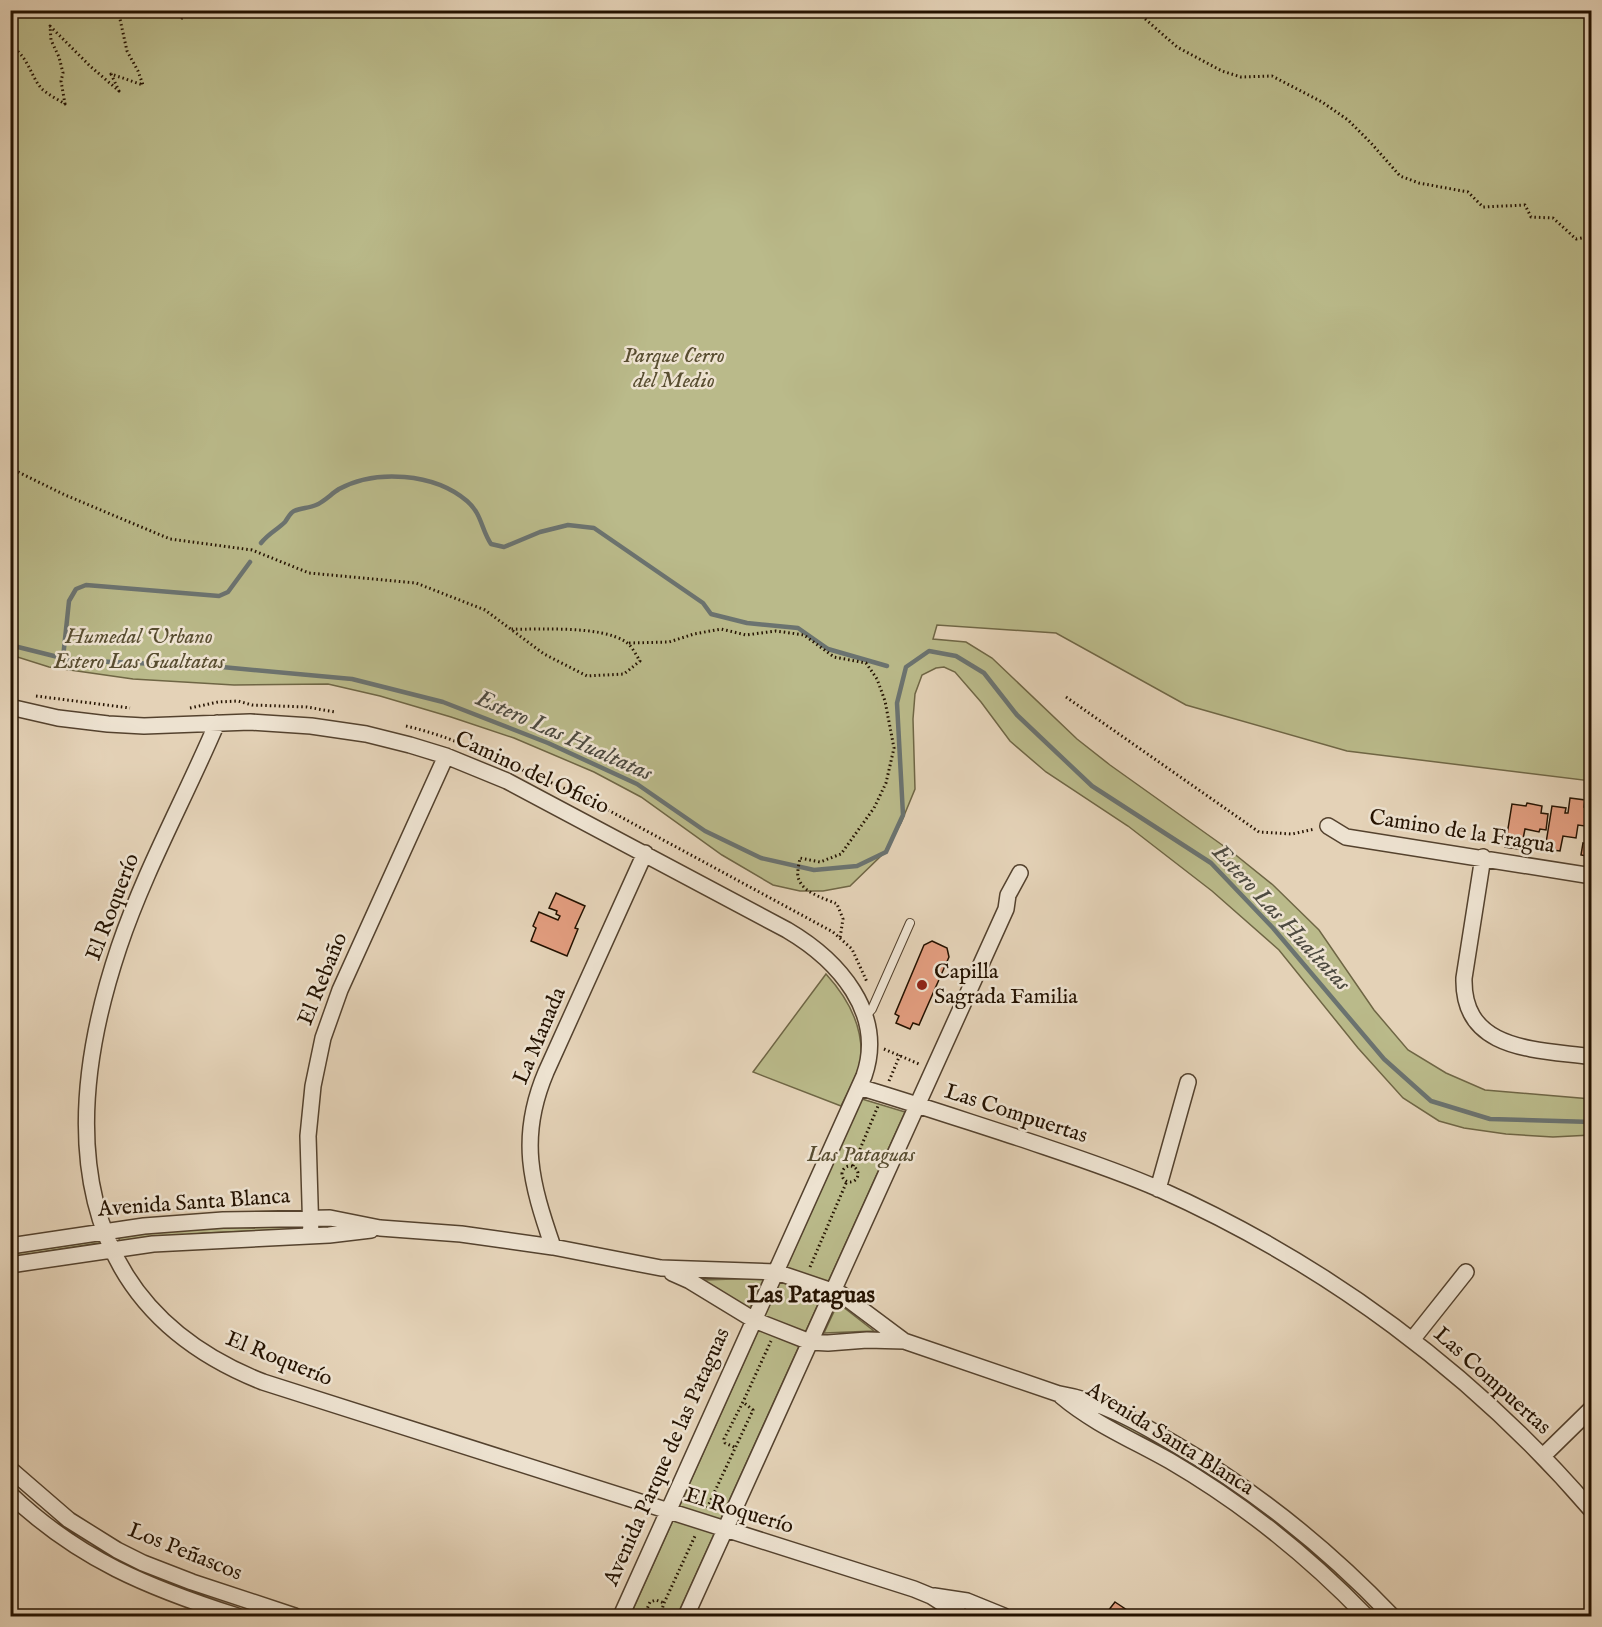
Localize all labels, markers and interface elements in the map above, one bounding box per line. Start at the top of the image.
park label: Parque Cerro del Medio [623,342,725,395]
park label: Humedal Urbano Estero Las Gualtatas [53,623,225,676]
water label: Estero Las Hualtatas [470,683,658,789]
street label: Camino del Oficio [450,725,614,821]
street label: Camino de la Fragua [1367,804,1557,861]
water label: Estero Las Hualtatas [1204,837,1358,999]
street label: El Roquerío [80,849,146,965]
street label: El Rebaño [292,928,354,1030]
place label: Capilla Sagrada Familia [934,958,1078,1011]
marker: Capilla Sagrada Familia [915,978,929,992]
street label: La Manada [507,983,573,1089]
street label: Las Compuertas [941,1078,1091,1150]
park label: Las Pataguas [806,1141,916,1169]
street label: Avenida Santa Blanca [96,1182,292,1224]
district label: Las Pataguas [747,1280,876,1311]
street label: Las Compuertas [1427,1321,1557,1441]
street label: Avenida Parque de las Pataguas [597,1324,737,1591]
street label: El Roquerío [222,1325,337,1393]
street label: Avenida Santa Blanca [1080,1376,1260,1502]
street label: El Roquerío [681,1481,797,1541]
street label: Los Peñascos [124,1516,246,1588]

